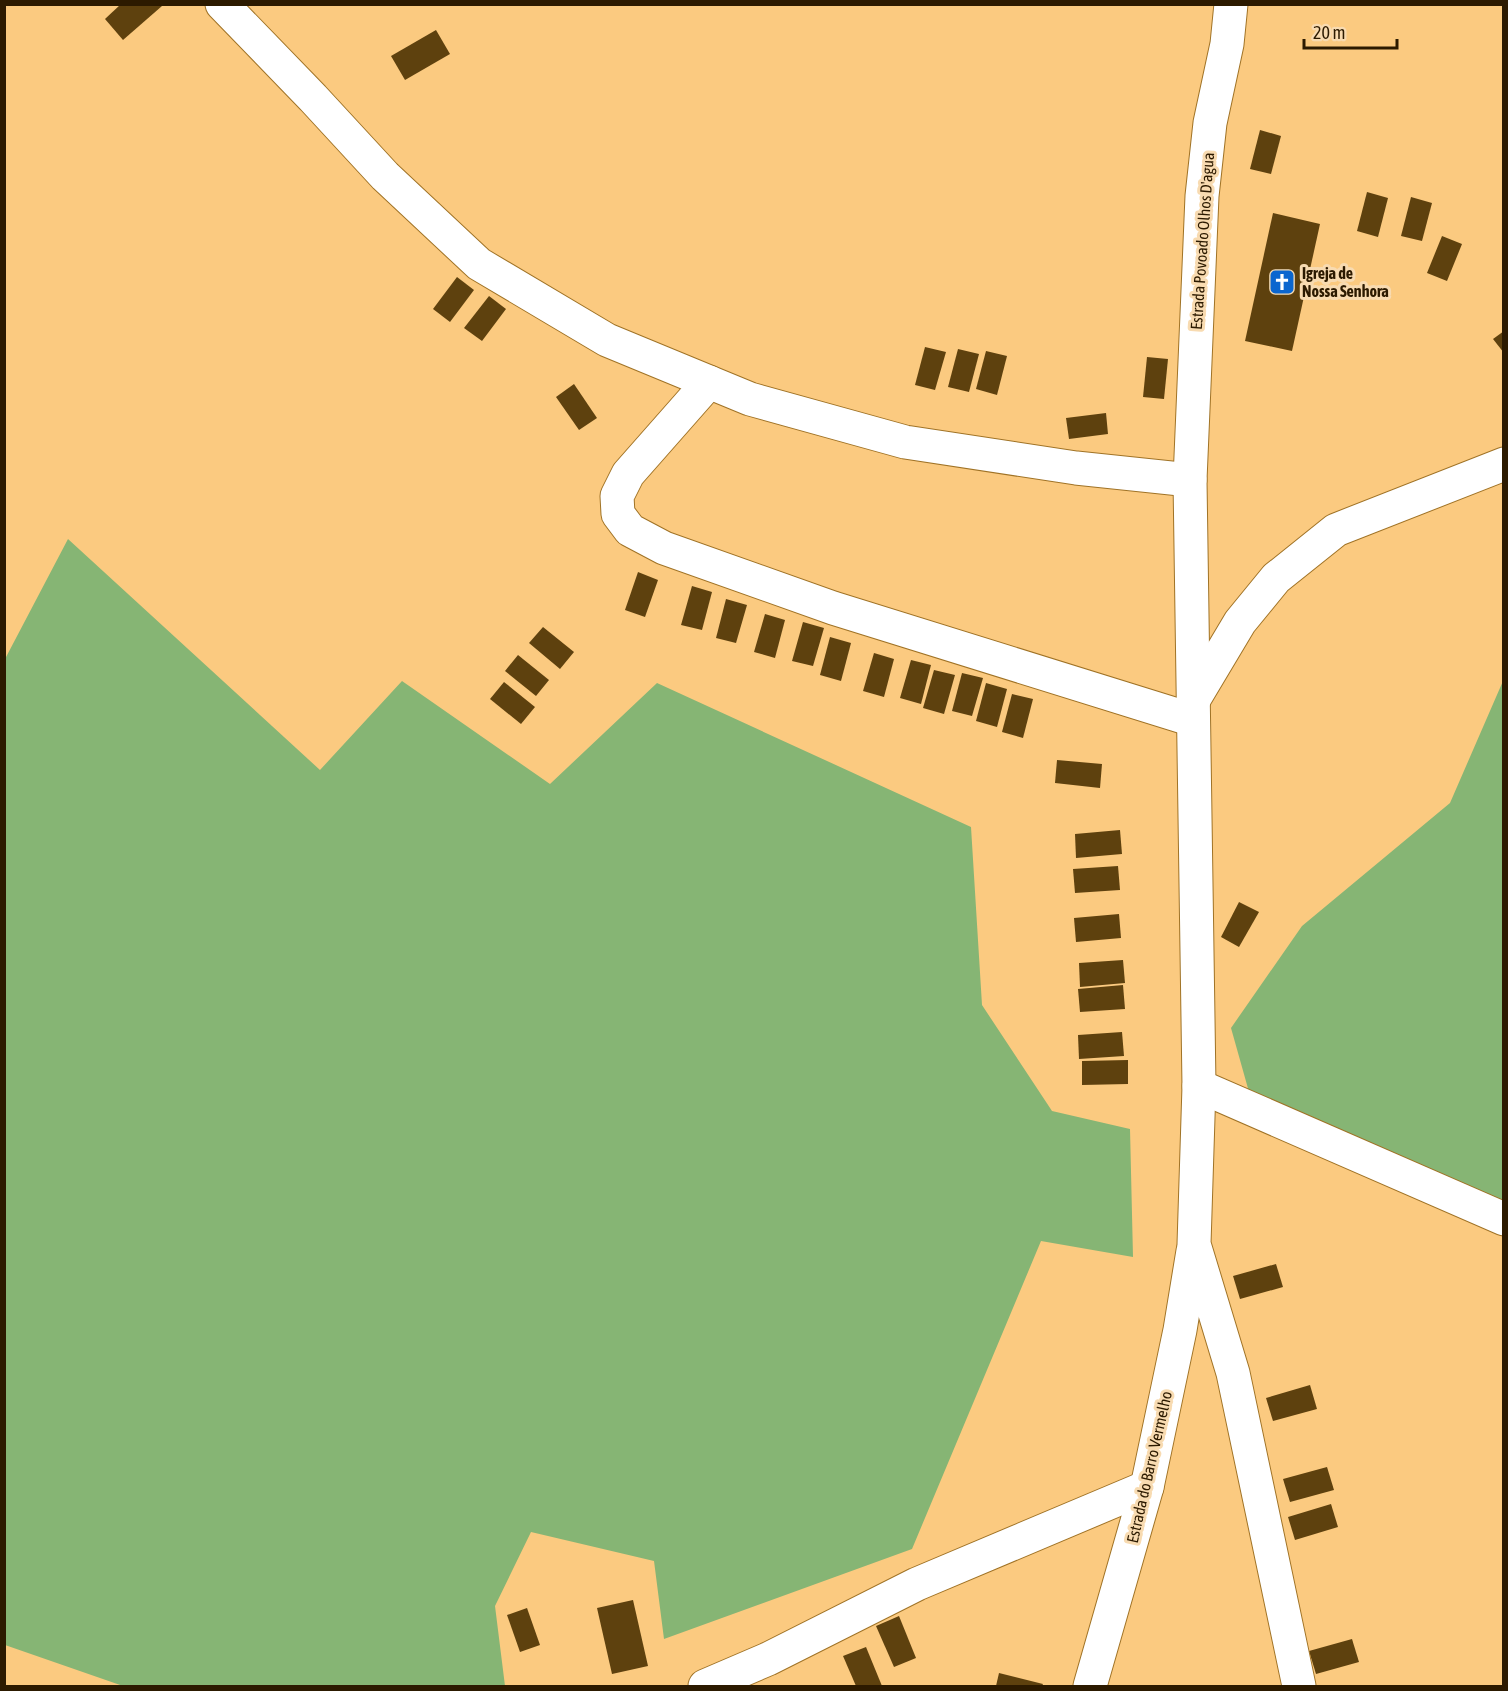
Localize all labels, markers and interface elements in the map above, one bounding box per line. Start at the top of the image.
scale bar [1304,12,1397,50]
text: 20 m [1313,22,1345,43]
street label: Estrada Povoado Olhos D'agua [1187,152,1218,330]
place label: Igreja de Nossa Senhora [1302,264,1389,300]
church icon: Igreja de Nossa Senhora [1267,267,1297,297]
street label: Estrada do Barro Vermelho [1123,1389,1175,1545]

